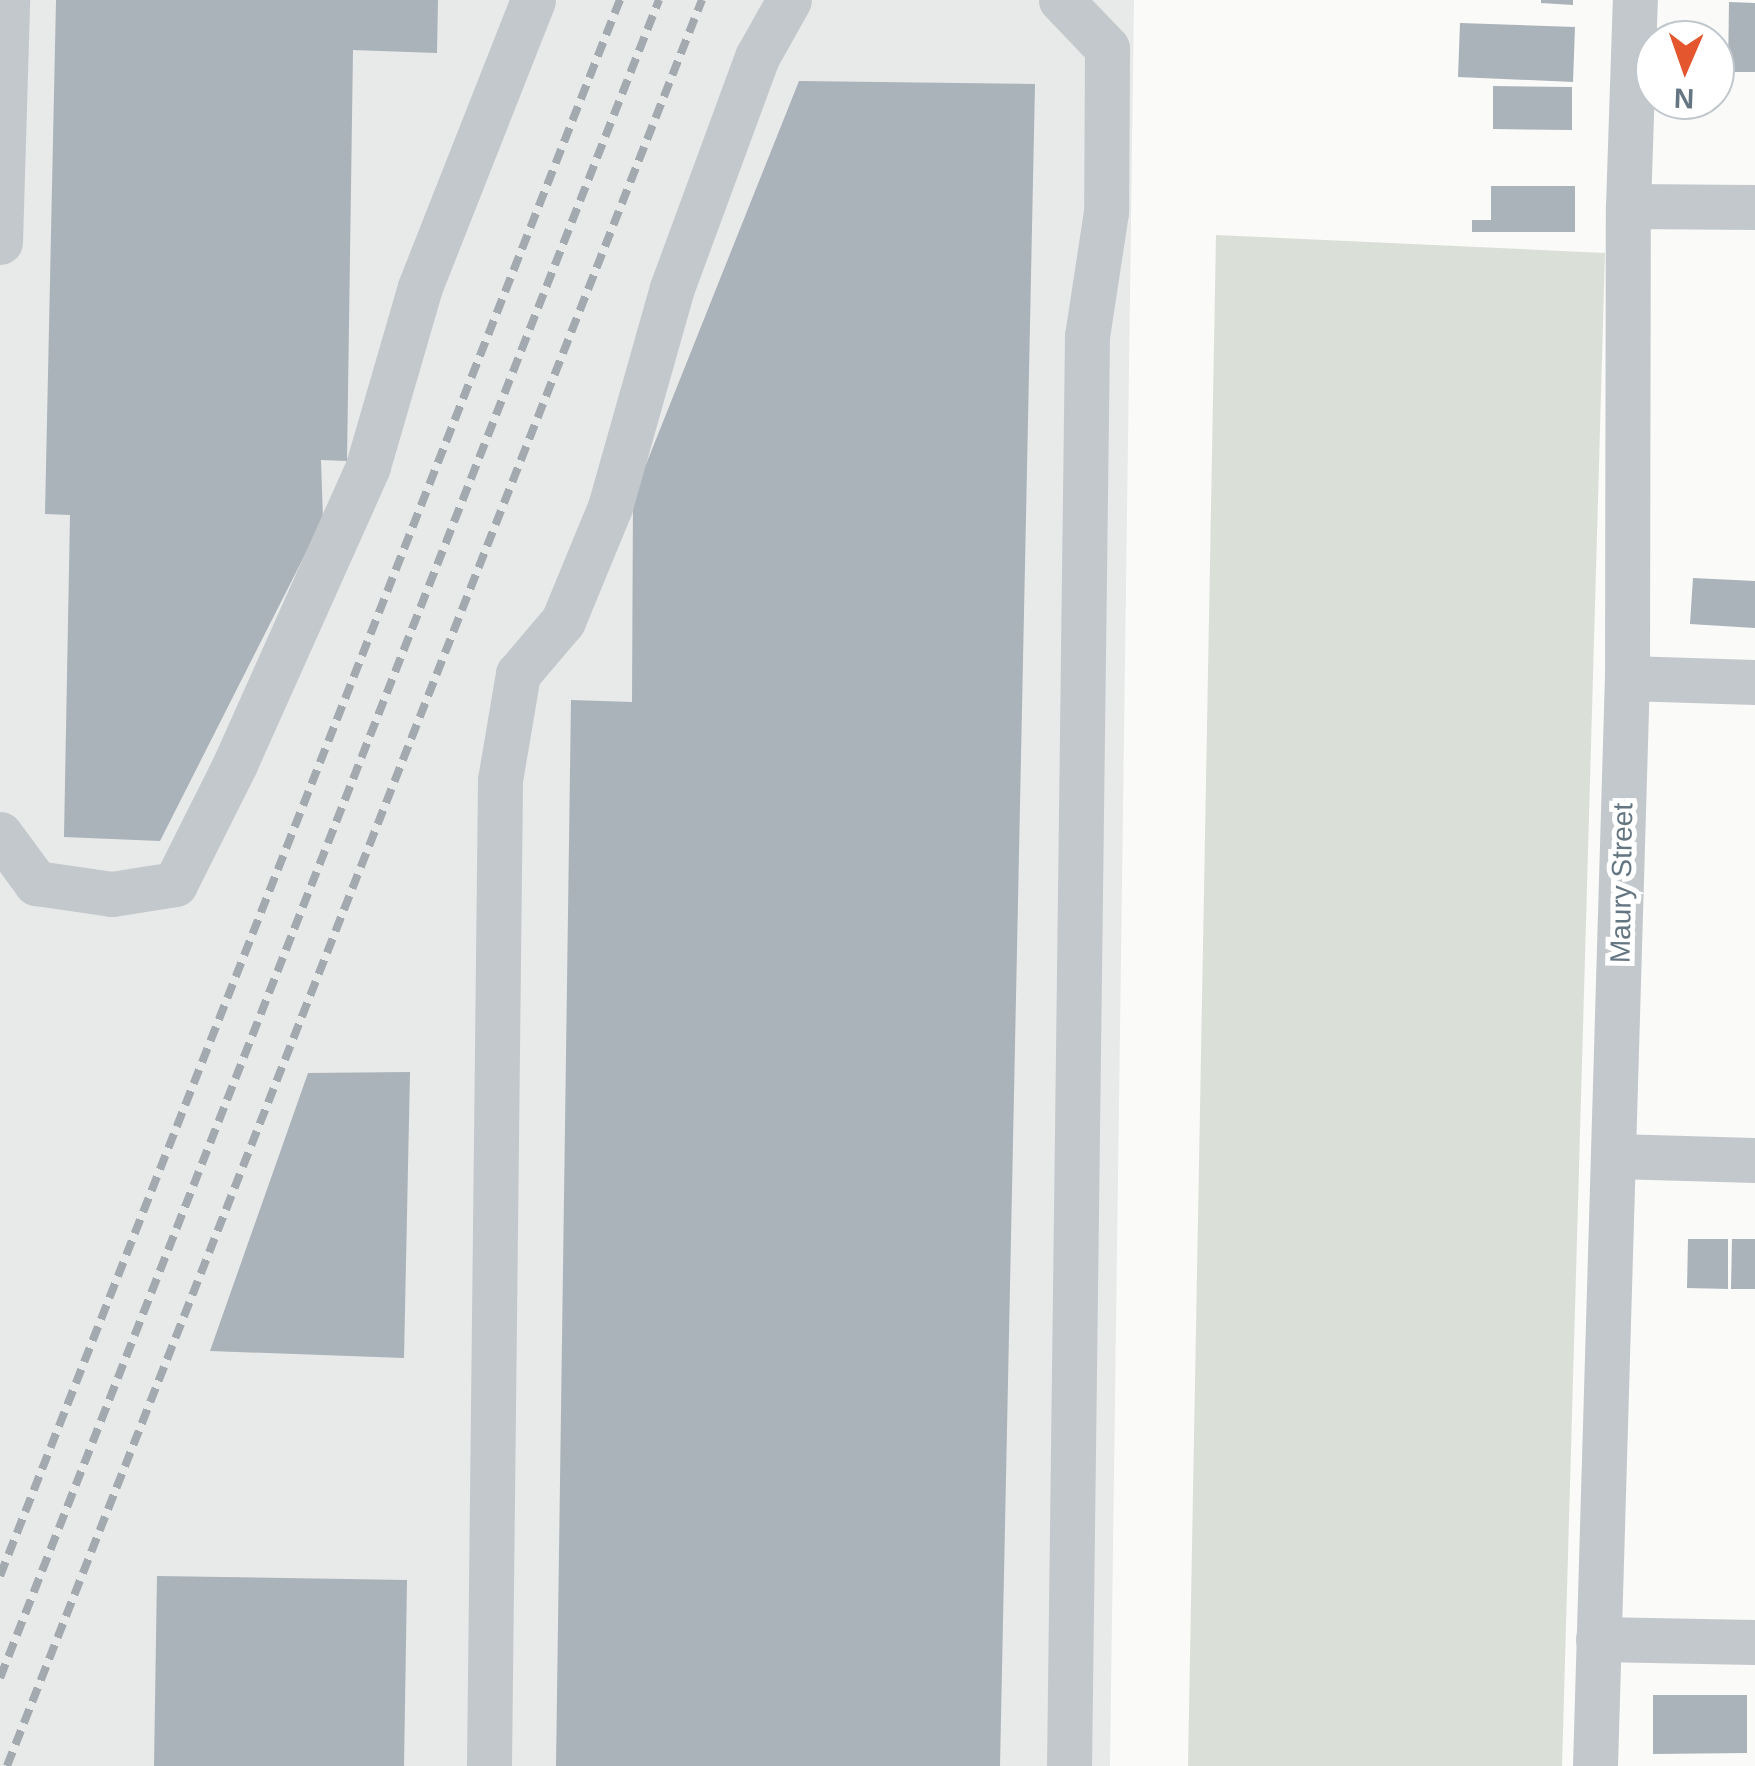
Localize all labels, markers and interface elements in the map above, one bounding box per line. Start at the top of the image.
north arrow [1635,20,1735,120]
text: N [1673,83,1695,114]
street label: Maury Street [1604,803,1640,963]

